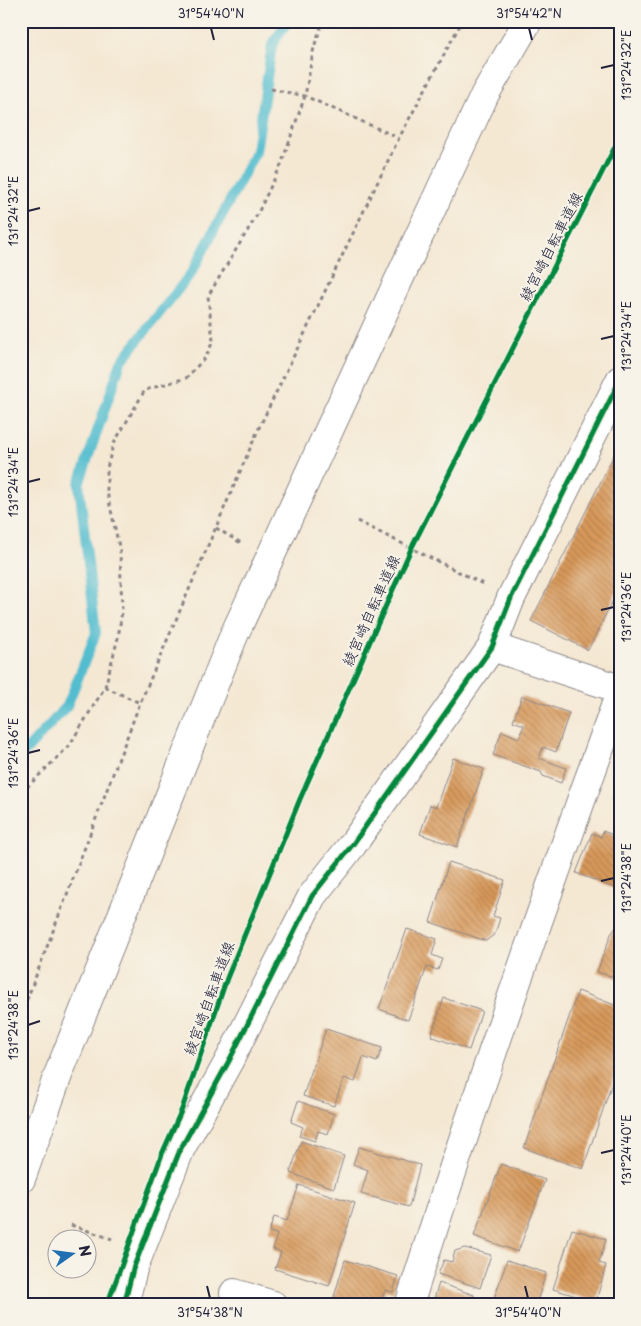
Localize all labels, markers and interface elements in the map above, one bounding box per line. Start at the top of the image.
text: 31°54'40"N [178,4,244,22]
text: 31°54'42"N [496,4,562,22]
text: 131°24'32"E [617,30,635,100]
text: 131°24'32"E [4,176,22,246]
street label: 綾宮崎自転車道線 [513,187,587,305]
text: 131°24'34"E [617,301,635,371]
text: 131°24'34"E [4,447,22,517]
street label: 綾宮崎自転車道線 [335,551,405,669]
text: 131°24'36"E [617,572,635,642]
text: 131°24'36"E [4,718,22,788]
text: 131°24'38"E [617,843,635,913]
street label: 綾宮崎自転車道線 [177,938,239,1058]
text: 131°24'38"E [4,990,22,1060]
text: 131°24'40"E [617,1115,635,1185]
north arrow [48,1228,98,1278]
text: N [74,1243,97,1259]
text: 31°54'38"N [177,1303,243,1321]
text: 31°54'40"N [495,1303,561,1321]

